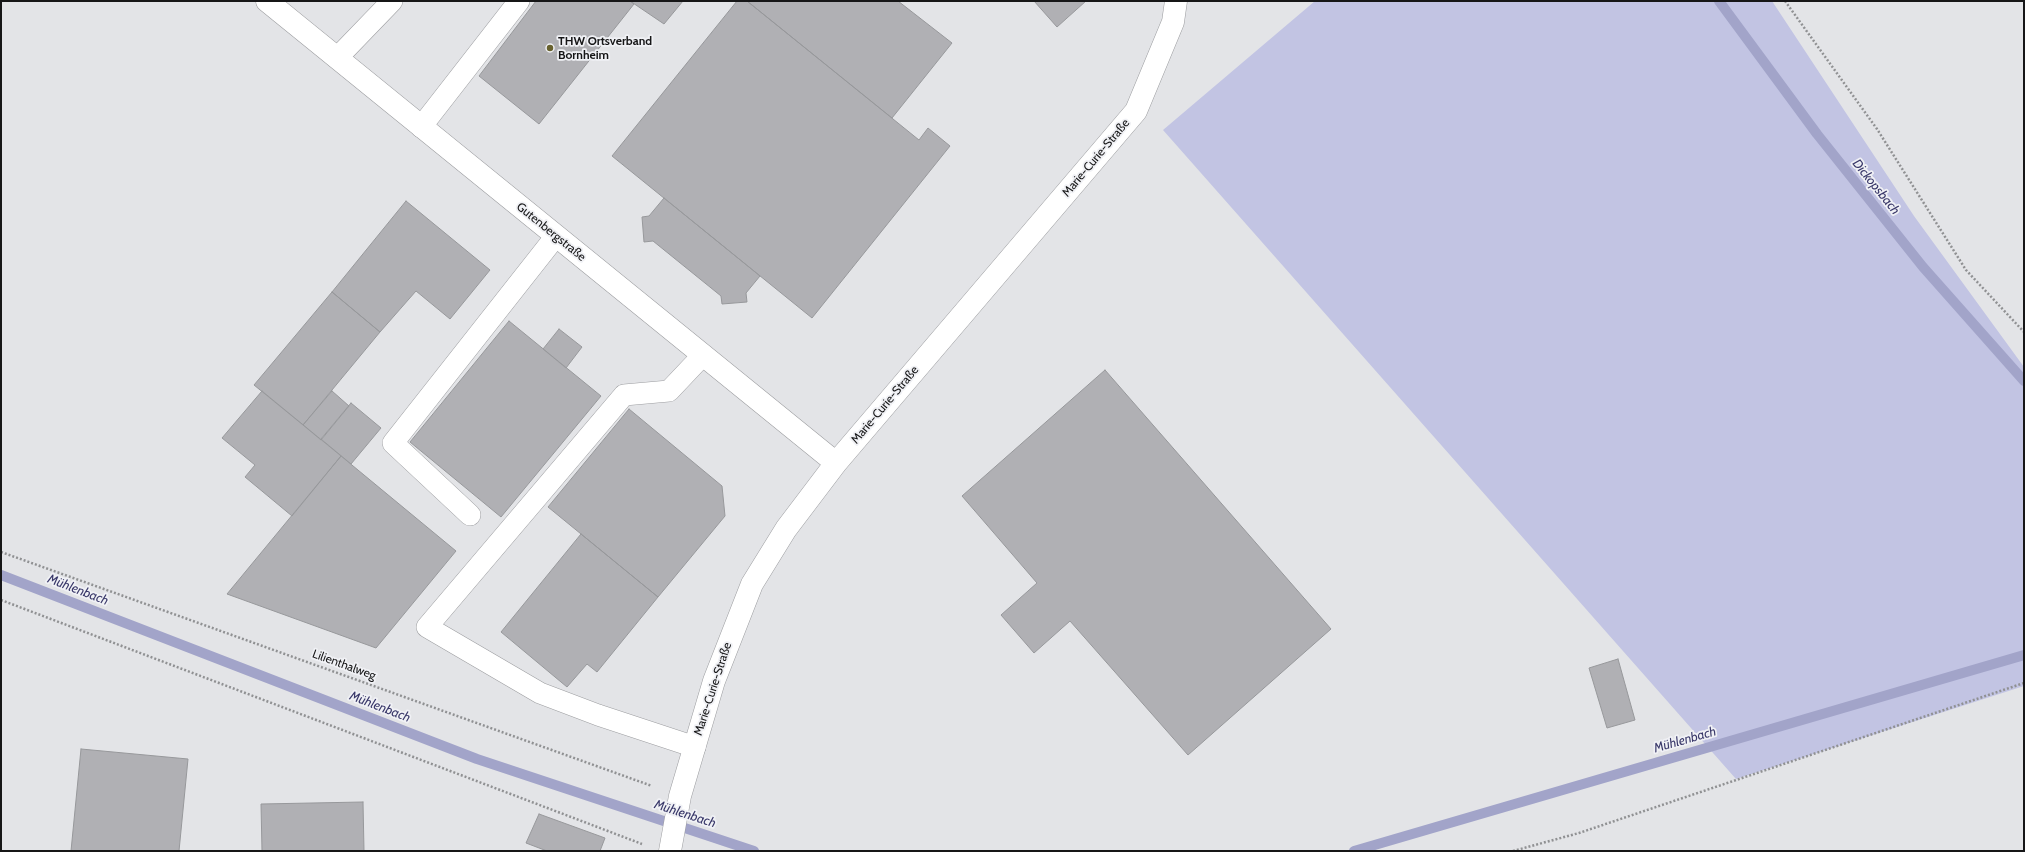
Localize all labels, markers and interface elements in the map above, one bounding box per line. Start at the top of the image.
place label: THW Ortsverband Bornheim [558,34,652,62]
marker: THW Ortsverband Bornheim [545,43,555,53]
street label: Marie-Curie-Straße [1059,116,1133,200]
water label: Dickopsbach [1849,156,1903,218]
street label: Gutenbergstraße [513,200,589,264]
street label: Marie-Curie-Straße [848,363,922,447]
water label: Mühlenbach [45,571,111,609]
street label: Marie-Curie-Straße [691,641,735,737]
street label: Lilienthalweg [310,647,378,683]
water label: Mühlenbach [347,688,413,726]
water label: Mühlenbach [1652,724,1718,756]
water label: Mühlenbach [652,797,718,831]

